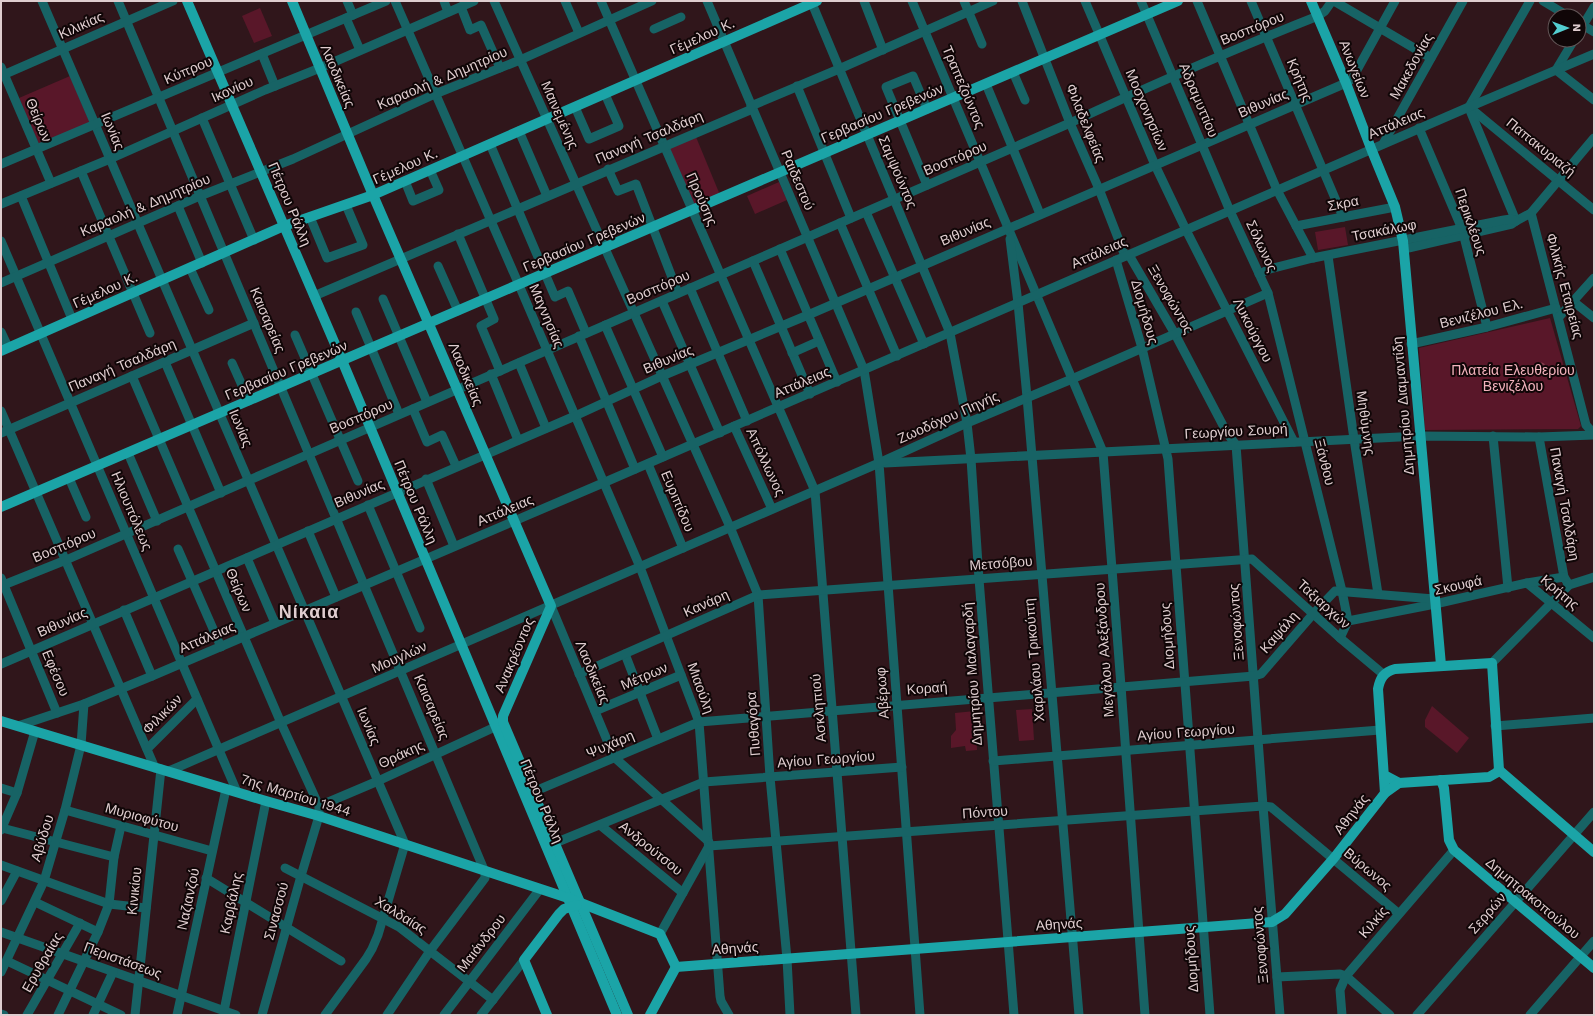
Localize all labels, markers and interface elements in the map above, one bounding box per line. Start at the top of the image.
street label: Κιλικίας [56,8,106,42]
street label: Βοσπόρου [1218,8,1286,48]
north arrow [1547,8,1587,48]
street label: Γέμελου Κ. [667,15,737,57]
text: N [1570,24,1583,32]
street label: Μακεδονίας [1386,30,1436,102]
street label: Ανωγείων [1336,38,1374,100]
street label: Λαοδικείας [317,42,359,110]
street label: Καραολή & Δημητρίου [375,43,509,113]
street label: Τραπεζούντος [939,43,989,131]
street label: Κύπρου [162,53,214,87]
street label: Κρήτης [1284,56,1316,104]
street label: Αδραμυττίου [1176,60,1222,140]
street label: Μοσχονησίων [1123,67,1171,153]
street label: Ικονίου [209,73,255,105]
street label: Μαινεμένης [538,79,582,152]
street label: Γερβασίου Γρεβενών [819,80,945,146]
street label: Φιλαδελφείας [1063,81,1109,165]
street label: Βιθυνίας [1236,85,1291,121]
street label: Θείρων [23,96,55,144]
street label: Αττάλειας [1365,104,1427,142]
street label: Παναγή Τσαλδάρη [593,107,705,167]
street label: Ιωνίας [98,110,128,153]
street label: Παπακυριαζή [1503,114,1579,180]
street label: Σαμψούντος [875,133,921,211]
street label: Βοσπόρου [921,137,989,179]
street label: Γέμελου Κ. [370,145,440,187]
street label: Ραιδεστού [778,147,818,213]
street label: Πέτρου Ράλλη [265,160,315,248]
street label: Καραολή & Δημητρίου [78,170,212,240]
street label: Προύσης [683,170,721,228]
street label: Περικλέους [1452,186,1490,258]
street label: Σκρα [1326,192,1360,214]
street label: Γερβασίου Γρεβενών [521,209,647,275]
street label: Βιθυνίας [938,213,993,249]
street label: Τσακάλωφ [1350,216,1418,244]
street label: Σόλωνος [1243,217,1281,275]
street label: Φιλικής Εταιρείας [1543,231,1587,341]
street label: Αττάλειας [1069,232,1130,271]
street label: Ξενοφώντος [1145,262,1197,337]
street label: Βοσπόρου [624,266,692,308]
street label: Γέμελου Κ. [70,269,140,311]
street label: Διομήδους [1128,278,1162,347]
street label: Μαγνησίας [526,282,568,351]
street label: Καισαρείας [247,285,289,355]
street label: Λυκούργου [1230,295,1276,365]
street label: Βενιζέλου Ελ. [1438,295,1524,331]
street label: Παναγή Τσαλδάρη [66,335,178,395]
street label: Δημητρίου Διαμαντίδη [1389,336,1417,476]
street label: Γερβασίου Γρεβενών [223,337,349,403]
street label: Λαοδικείας [445,340,487,408]
street label: Βιθυνίας [641,341,696,377]
park label: Πλατεία Ελευθερίου Βενιζέλου [1451,362,1575,394]
street label: Αττάλειας [771,363,833,401]
street label: Ζωοδόχου Πηγής [895,387,1001,446]
street label: Μηθύμνης [1354,390,1378,457]
street label: Βοσπόρου [327,395,395,437]
street label: Ιωνίας [226,407,256,450]
street label: Γεωργίου Σουρή [1184,420,1288,442]
street label: Απόλλωνος [743,425,789,499]
street label: Ξάνθου [1312,437,1338,487]
street label: Παναγή Τσαλδάρη [1547,446,1583,562]
street label: Πέτρου Ράλλη [391,458,441,546]
street label: Ευριπίδου [658,468,698,534]
street label: Ηλιουπόλεως [108,469,156,553]
street label: Βιθυνίας [332,475,387,511]
street label: Αττάλειας [474,491,536,529]
street label: Βοσπόρου [30,524,98,566]
street label: Μετσόβου [969,553,1033,573]
street label: Θείρων [223,566,255,614]
street label: Κρήτης [1538,571,1583,613]
street label: Σκουφά [1433,572,1483,598]
street label: Ταξιαρχών [1294,576,1354,632]
street label: Μεγάλου Αλεξάνδρου [1091,582,1117,718]
street label: Ξενοφώντος [1225,583,1247,661]
street label: Κανάρη [681,586,731,620]
street label: Χαριλάου Τρικούπη [1021,598,1047,722]
district label: Νίκαια [279,601,339,622]
street label: Δημητρίου Μαλαγαρδή [959,602,985,746]
street label: Διομήδους [1157,602,1177,670]
street label: Βιθυνίας [35,604,90,640]
street label: Καψάλη [1257,608,1301,656]
street label: Ανακρέοντος [491,615,537,695]
street label: Αττάλειας [176,618,238,656]
street label: Μουγλών [369,638,429,676]
street label: Λαοδικείας [572,638,614,706]
street label: Εφέσου [39,647,73,699]
street label: Μέτρων [618,659,670,693]
street label: Μιαούλη [684,660,718,716]
street label: Αβέρωφ [872,667,892,719]
street label: Καισαρείας [411,672,453,742]
street label: Ασκληπιού [807,673,829,743]
street label: Κοραή [906,679,948,697]
street label: Φιλικών [139,691,185,737]
street label: Πυθαγόρα [743,691,763,757]
street label: Ιωνίας [354,705,384,748]
street label: Αγίου Γεωργίου [1137,721,1235,743]
street label: Ψυχάρη [584,727,636,761]
street label: Θράκης [376,736,427,771]
street label: Αγίου Γεωργίου [777,748,875,770]
street label: Πέτρου Ράλλη [517,757,567,845]
street label: 7ης Μαρτίου 1944 [239,771,353,819]
street label: Αθηνάς [1330,790,1372,837]
street label: Μυριοφύτου [103,799,181,835]
street label: Πόντου [962,802,1008,822]
street label: Αβύδου [27,813,57,863]
street label: Ανδρούτσου [616,818,686,878]
street label: Βύρωνος [1341,844,1395,894]
street label: Δημητρακοπούλου [1483,854,1583,942]
street label: Κινικίου [124,866,144,916]
street label: Ναζιανζού [174,867,202,931]
street label: Καρβάλης [217,870,245,935]
street label: Σινασσού [261,880,291,942]
street label: Σερρών [1465,889,1509,937]
street label: Χαλδαίας [372,893,430,937]
street label: Κιλκίς [1355,903,1391,941]
street label: Ξενοφώντος [1249,906,1271,984]
street label: Μαιάνδρου [453,911,509,975]
street label: Αθηνάς [1035,914,1083,934]
street label: Διομήδους [1181,925,1201,993]
street label: Ερυθραίας [18,929,66,995]
street label: Περιστάσεως [82,938,165,982]
street label: Αθηνάς [711,938,759,958]

